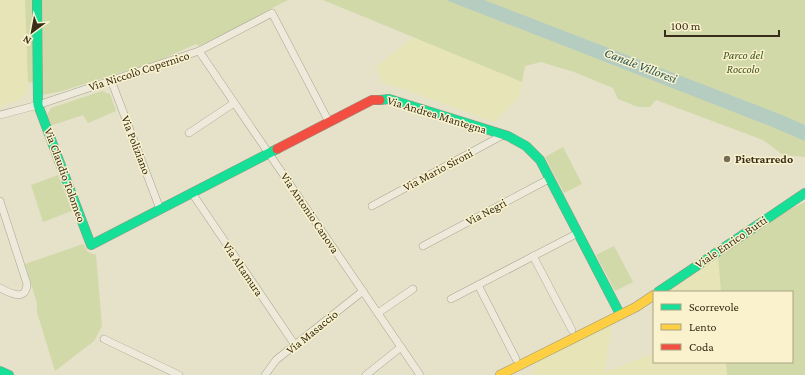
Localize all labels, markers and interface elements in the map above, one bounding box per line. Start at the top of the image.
north arrow [12,12,52,52]
scale bar [665,12,779,38]
text: 100 m [671,19,701,33]
text: N [20,33,33,48]
water label: Canale Villoresi [602,45,680,86]
street label: Via Niccolò Copernico [87,48,191,94]
park label: Parco del Roccolo [723,48,764,76]
street label: Via Andrea Mantegna [386,93,489,137]
street label: Via Poliziano [118,114,154,176]
street label: Via Claudio Tolomeo [41,126,89,224]
street label: Via Mario Sironi [401,146,475,194]
place label: Pietrarredo [735,152,793,166]
marker: Pietrarredo [722,154,732,164]
street label: Via Antonio Canova [278,170,342,256]
street label: Via Negri [463,196,509,228]
street label: Viale Enrico Butti [692,213,770,271]
street label: Via Altamura [220,239,267,299]
legend [653,291,793,363]
text: Scorrevole [689,300,739,314]
street label: Via Masaccio [283,307,341,357]
text: Lento [689,320,717,334]
text: Coda [689,340,714,354]

